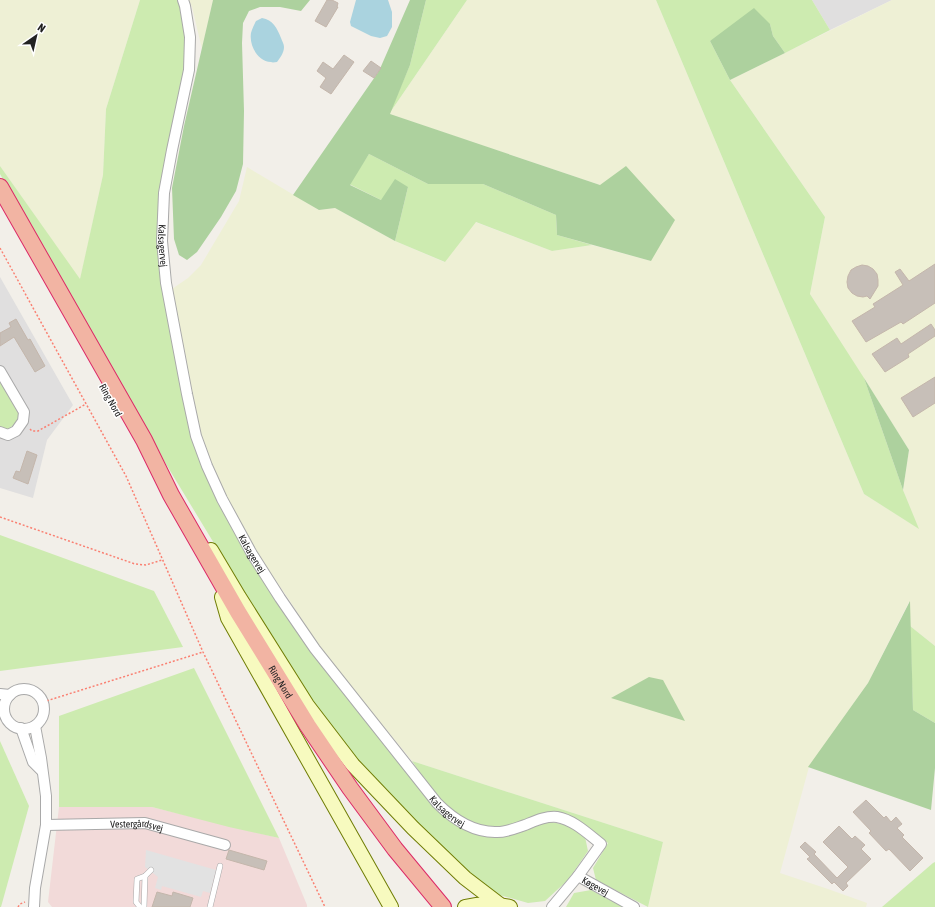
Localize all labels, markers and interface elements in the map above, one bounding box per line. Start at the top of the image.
north arrow [16,16,56,56]
text: N [36,21,48,35]
street label: Kalsagervej [156,224,169,267]
street label: Ring Nord [97,382,124,419]
street label: Kalsagervej [236,533,268,575]
street label: Ring Nord [266,664,295,700]
street label: Kalsagervej [427,794,467,829]
street label: Vestergårdsvej [110,818,164,834]
street label: Køgevej [580,874,611,898]

